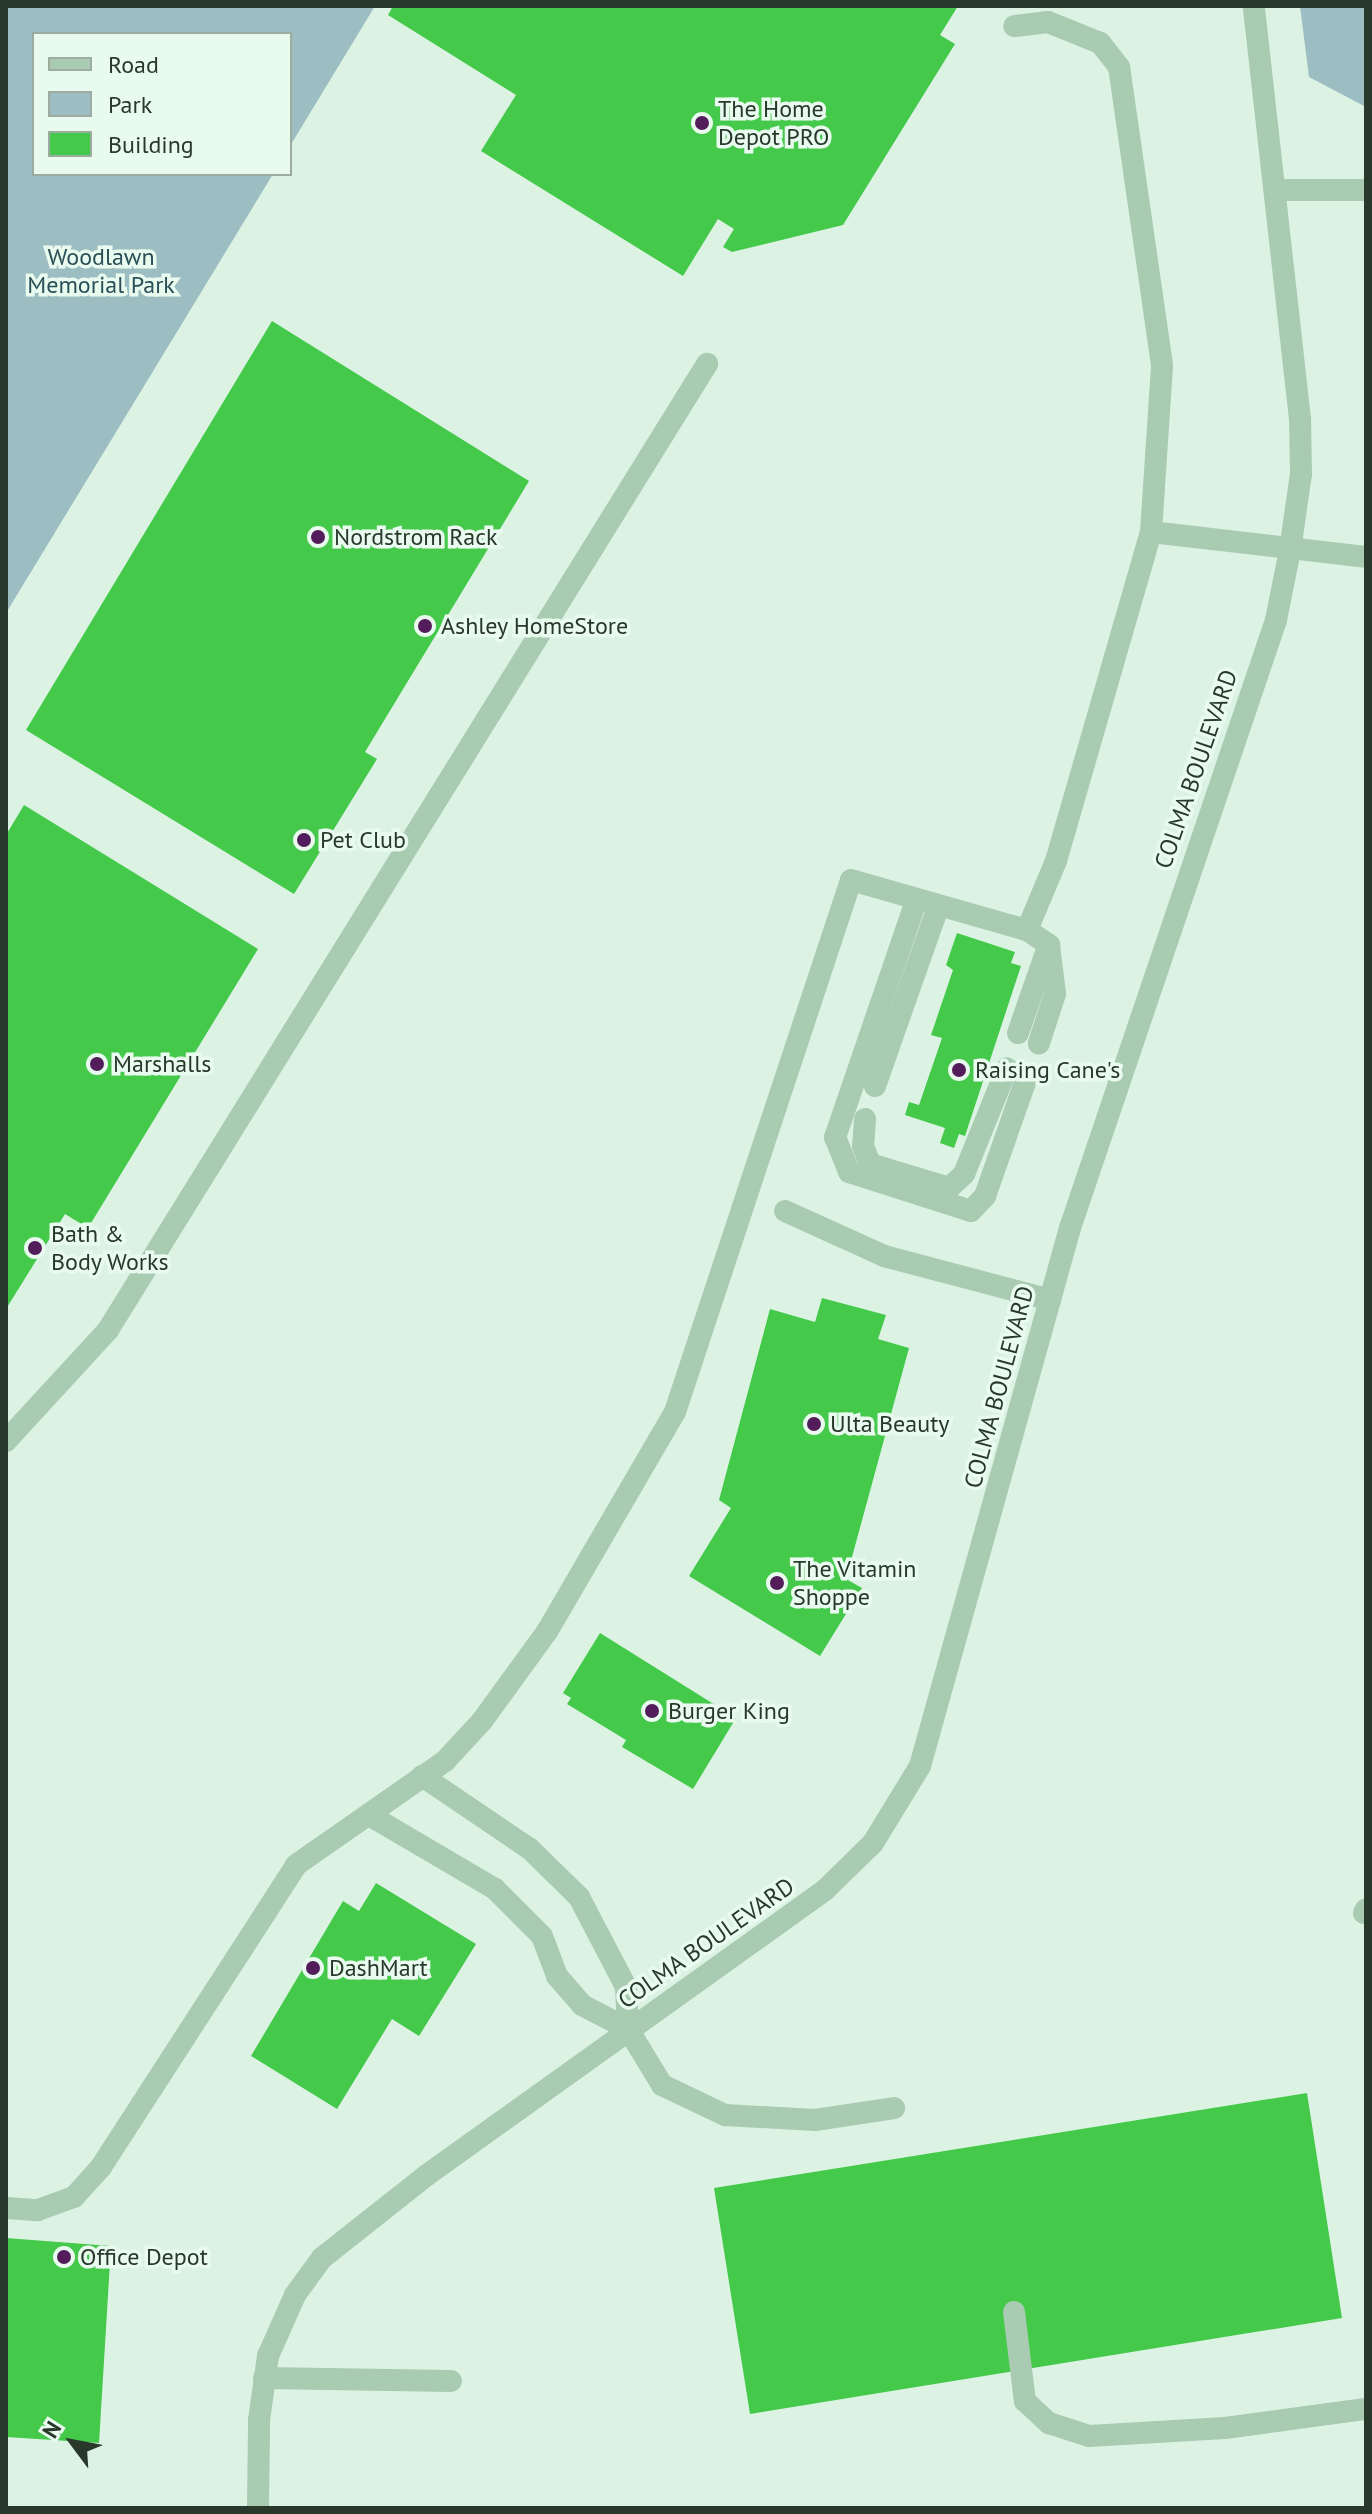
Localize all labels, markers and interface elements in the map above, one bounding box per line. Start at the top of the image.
legend [32,32,292,176]
text: Road [108,49,159,80]
text: Park [108,89,152,120]
place label: The Home Depot PRO [718,95,829,151]
marker: The Home Depot PRO [693,114,711,132]
text: Building [108,129,194,160]
park label: Woodlawn Memorial Park [27,243,175,299]
place label: Nordstrom Rack [334,523,498,551]
marker: Nordstrom Rack [309,528,327,546]
place label: Ashley HomeStore [441,612,629,640]
marker: Ashley HomeStore [416,617,434,635]
street label: COLMA BOULEVARD [1148,665,1244,873]
place label: Pet Club [320,826,406,854]
marker: Pet Club [295,831,313,849]
place label: Marshalls [113,1050,211,1078]
marker: Marshalls [88,1055,106,1073]
place label: Raising Cane's [975,1056,1120,1084]
marker: Raising Cane's [950,1061,968,1079]
place label: Bath & Body Works [51,1220,170,1276]
marker: Bath & Body Works [26,1239,44,1257]
street label: COLMA BOULEVARD [958,1282,1040,1492]
place label: Ulta Beauty [830,1410,949,1438]
marker: Ulta Beauty [805,1415,823,1433]
place label: The Vitamin Shoppe [793,1555,917,1611]
marker: The Vitamin Shoppe [768,1574,786,1592]
place label: Burger King [668,1697,790,1725]
marker: Burger King [643,1702,661,1720]
street label: COLMA BOULEVARD [612,1871,800,2015]
place label: DashMart [329,1954,428,1982]
marker: DashMart [304,1959,322,1977]
place label: Office Depot [80,2243,208,2271]
marker: Office Depot [55,2248,73,2266]
north arrow [32,2402,112,2482]
text: N [36,2416,67,2443]

